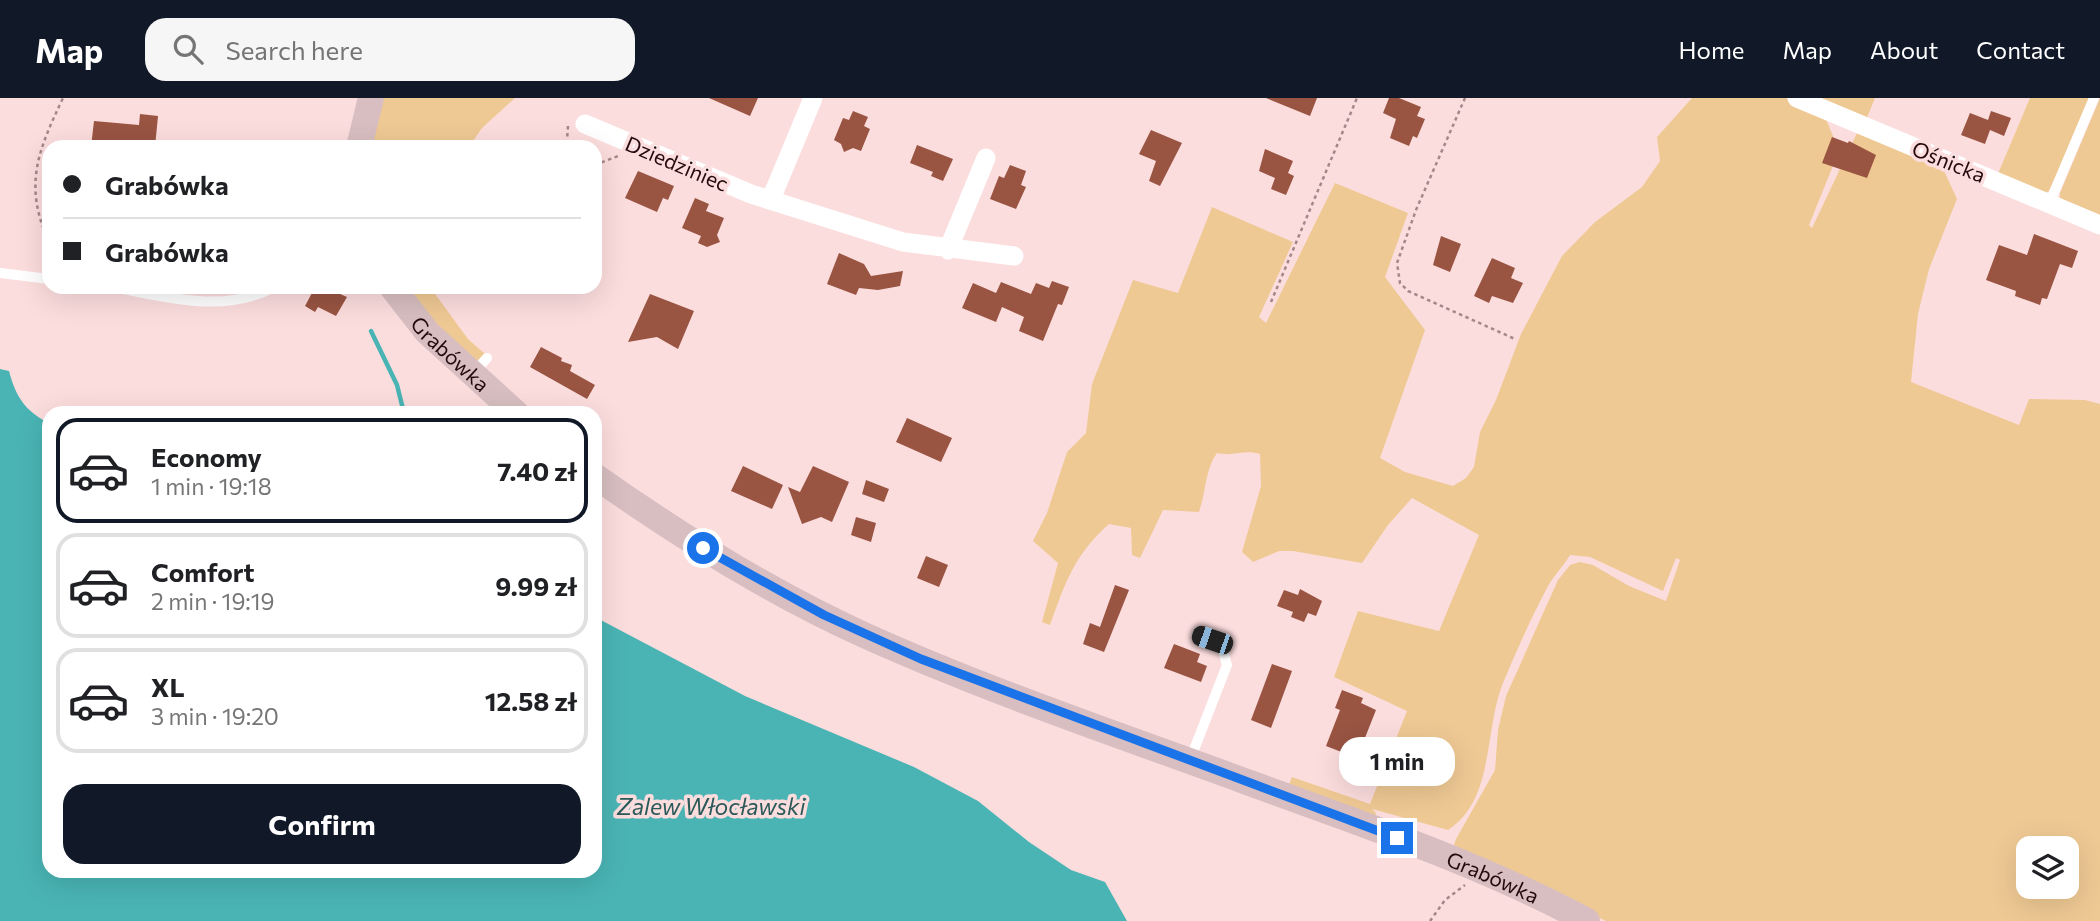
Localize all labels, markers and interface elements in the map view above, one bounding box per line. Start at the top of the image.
search box [145,18,635,81]
text: Map [35,29,103,70]
icon: search [169,30,207,68]
text: Search here [225,34,363,65]
text: Home [1679,35,1745,64]
text: Map [1783,35,1832,64]
text: About [1870,35,1938,64]
text: Contact [1976,35,2065,64]
street label: Dziedziniec [622,130,732,196]
street label: Ośnicka [1909,135,1989,187]
text: Grabówka [105,169,229,200]
text: Grabówka [105,236,229,267]
street label: Grabówka [407,311,495,396]
icon: car [67,439,130,502]
text: Economy [151,441,262,472]
text: 7.40 zł [497,455,577,486]
text: 1 min · 19:18 [151,472,272,500]
route start [687,532,719,564]
icon: car [67,554,130,617]
text: Comfort [151,556,254,587]
text: 9.99 zł [495,570,577,601]
text: 2 min · 19:19 [151,587,275,615]
car [1189,623,1236,657]
icon: car [67,669,130,732]
text: XL [151,671,185,702]
text: 12.58 zł [485,685,577,716]
text: 3 min · 19:20 [151,702,279,730]
callout: 1 min [1339,736,1455,786]
text: 1 min [1370,747,1424,775]
button: Confirm [63,784,581,864]
water label: Zalew Włocławski [616,792,806,820]
route end [1381,822,1413,854]
map controls [2016,836,2079,899]
button: layers [2016,836,2079,899]
street label: Grabówka [1443,845,1544,908]

